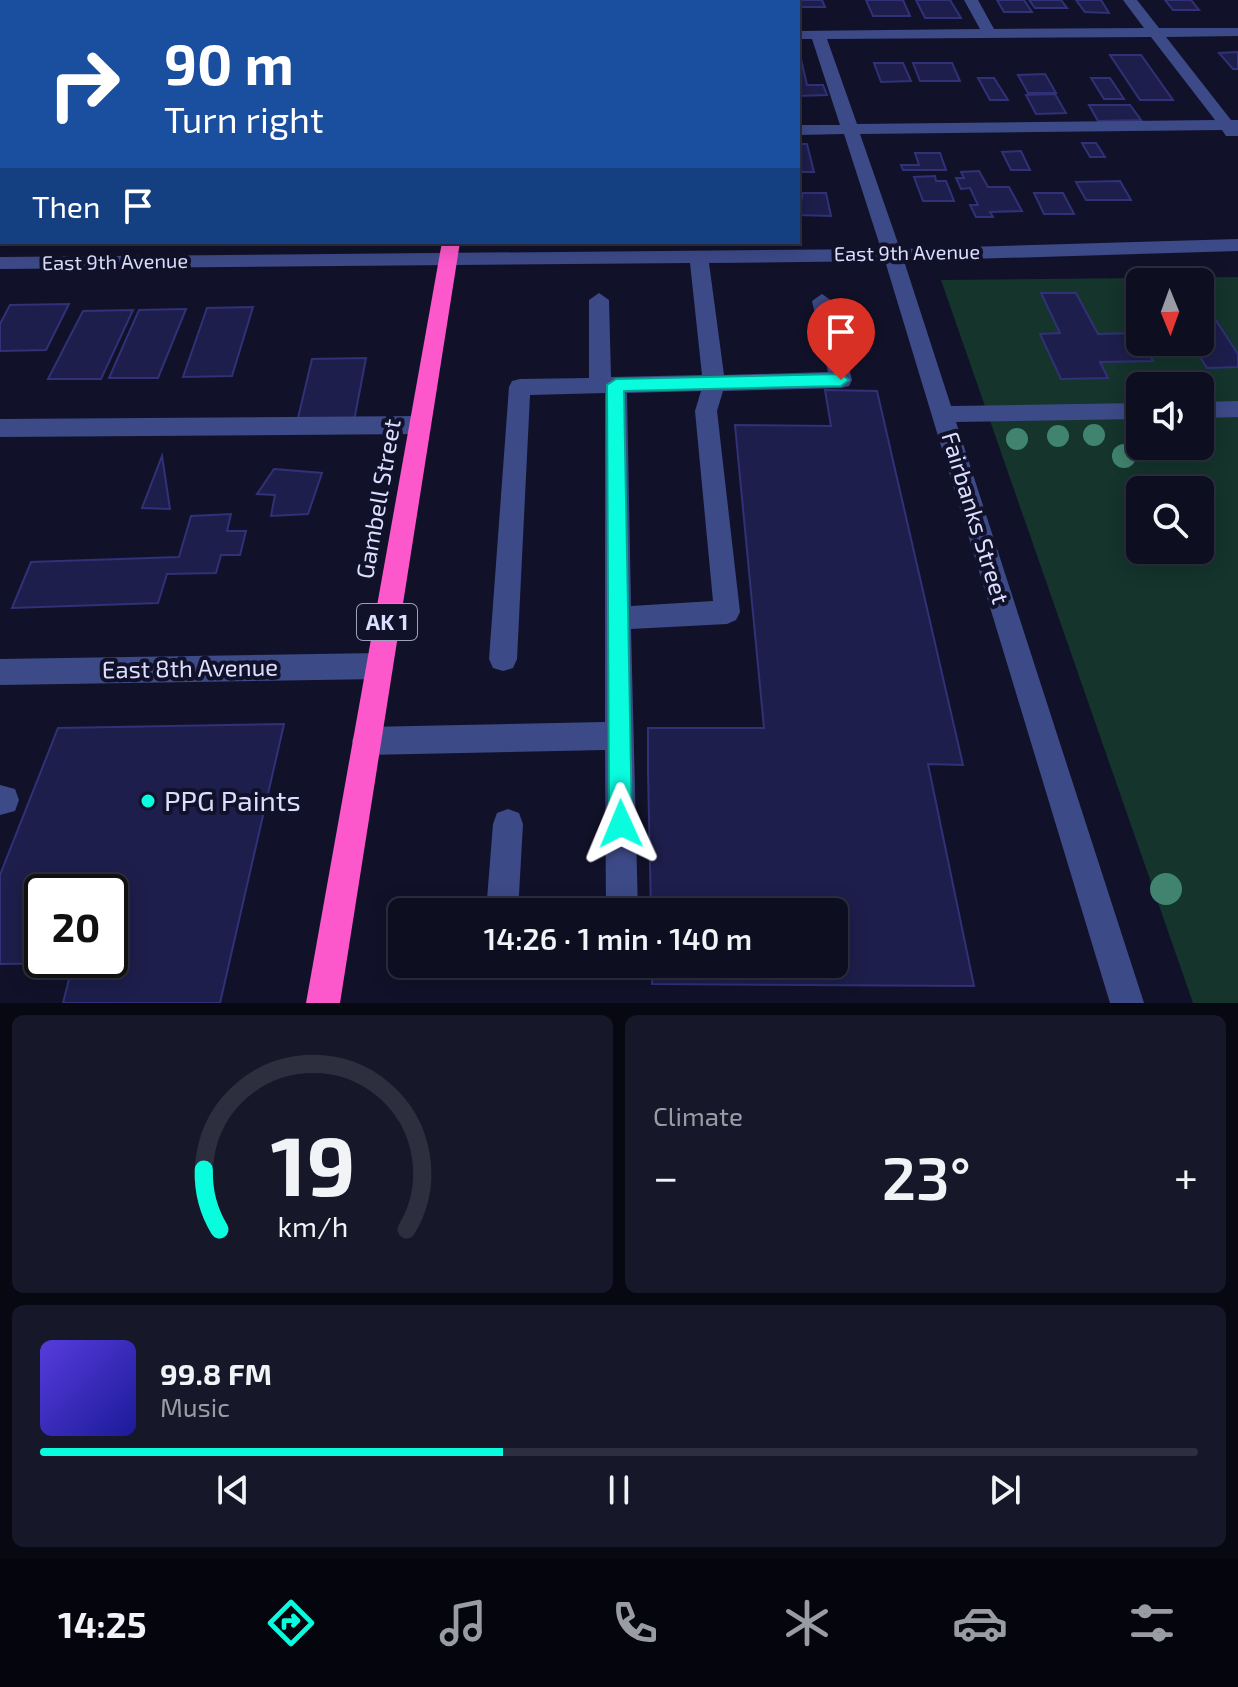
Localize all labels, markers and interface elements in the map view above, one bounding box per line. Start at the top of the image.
text: 90 m [164,29,294,96]
icon: right [32,32,136,136]
text: Turn right [164,97,324,140]
icon: arrive [116,184,160,228]
text: Then [32,188,100,224]
street label: East 9th Avenue [834,239,980,265]
street label: East 9th Avenue [42,248,188,274]
north arrow [1126,268,1214,356]
map controls [1126,268,1214,564]
pin [807,298,875,380]
icon: arrive [819,310,863,354]
button: sound [1126,372,1214,460]
street label: Gambell Street [349,417,406,581]
street label: Fairbanks Street [936,428,1016,607]
button: search [1126,476,1214,564]
road number: AK 1 [357,604,417,640]
street label: East 8th Avenue [102,651,278,684]
position arrow [579,782,663,866]
place label: PPG Paints [164,783,301,817]
marker: PPG Paints [139,792,157,810]
speed limit sign: 20 [24,874,128,978]
text: 14:26 · 1 min · 140 m [484,920,752,956]
text: Climate [653,1100,743,1131]
text: 19 [270,1113,355,1213]
text: 23° [882,1140,971,1212]
text: − [653,1149,679,1202]
text: + [1174,1149,1198,1202]
text: km/h [277,1208,348,1243]
text: 99.8 FM [160,1355,272,1391]
text: Music [160,1391,230,1422]
icon: previous [211,1468,255,1512]
icon: pause [597,1468,641,1512]
icon: next [983,1468,1027,1512]
icon: directions [263,1595,319,1651]
icon: music [435,1595,491,1651]
icon: phone [607,1595,663,1651]
icon: climate [779,1595,835,1651]
icon: car [952,1595,1008,1651]
icon: filters [1124,1595,1180,1651]
text: 14:25 [58,1602,147,1645]

